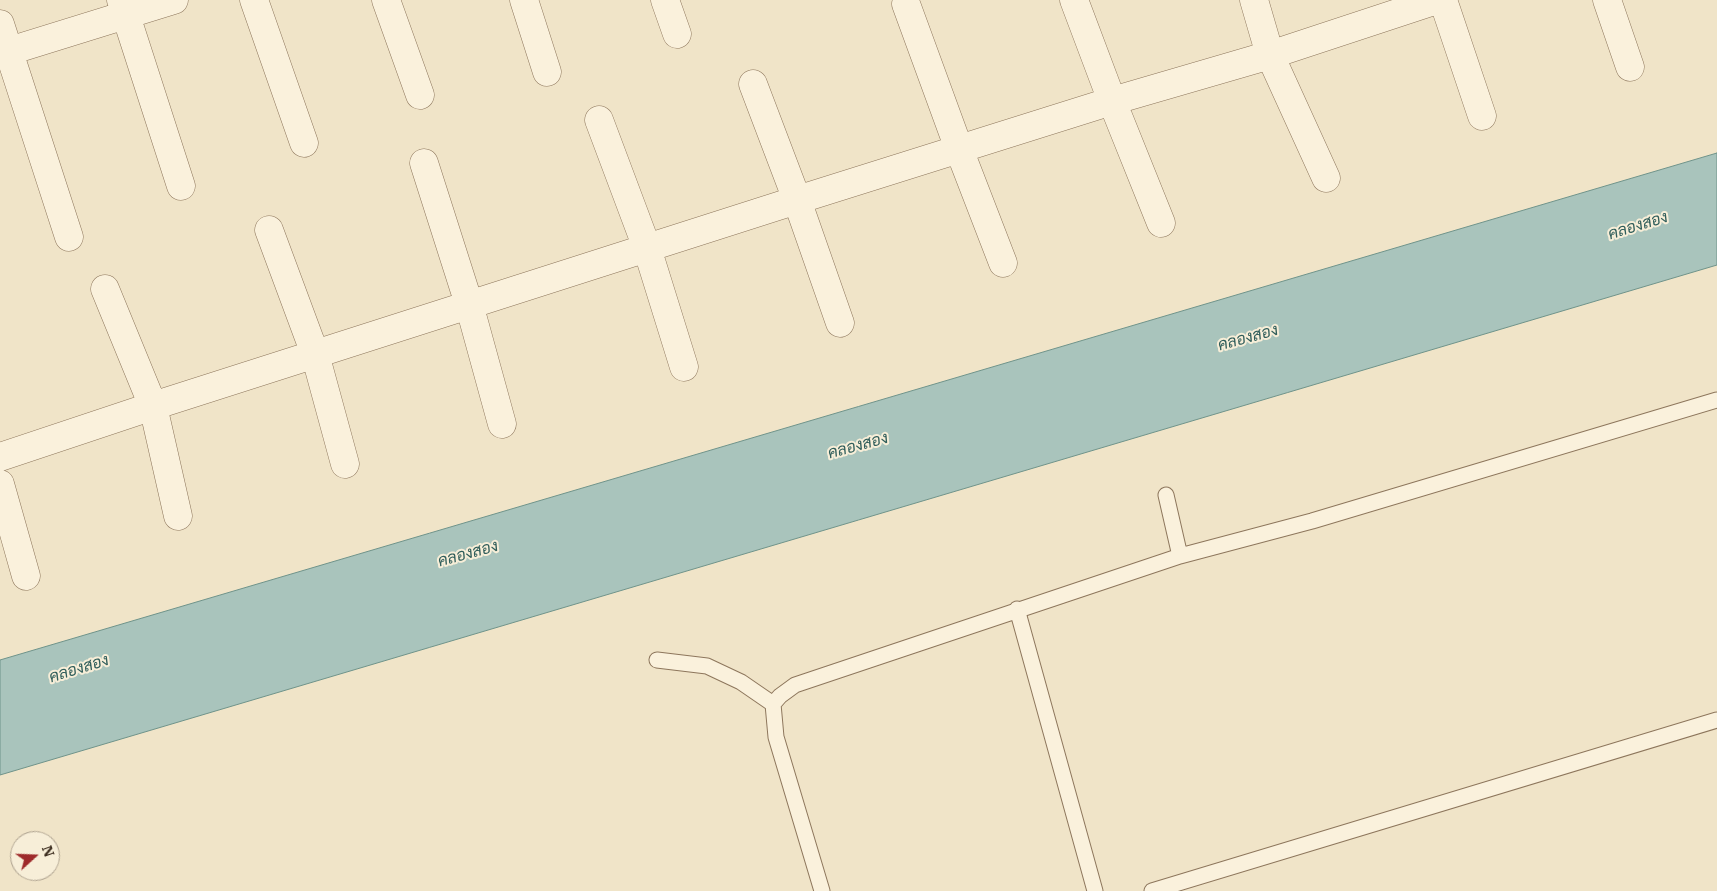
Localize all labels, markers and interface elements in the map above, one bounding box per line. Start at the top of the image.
water label: คลองสอง [1606,208,1670,244]
water label: คลองสอง [1216,321,1280,355]
water label: คลองสอง [826,429,890,463]
water label: คลองสอง [436,537,500,571]
water label: คลองสอง [47,651,111,687]
north arrow [10,831,60,881]
text: N [38,843,59,859]

